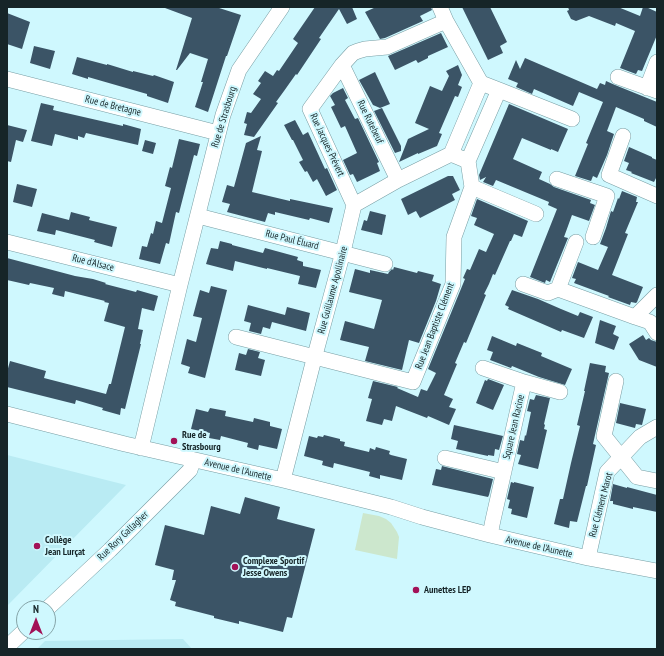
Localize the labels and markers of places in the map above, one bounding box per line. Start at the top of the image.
place label: Rue de Strasbourg [182,429,221,452]
marker: Rue de Strasbourg [169,436,179,446]
place label: Collège Jean Lurçat [45,534,85,558]
marker: Collège Jean Lurçat [32,541,42,551]
place label: Complexe Sportif Jesse Owens [243,555,304,578]
marker: Complexe Sportif Jesse Owens [230,562,240,572]
place label: Aunettes LEP [424,584,471,596]
marker: Aunettes LEP [411,585,421,595]

